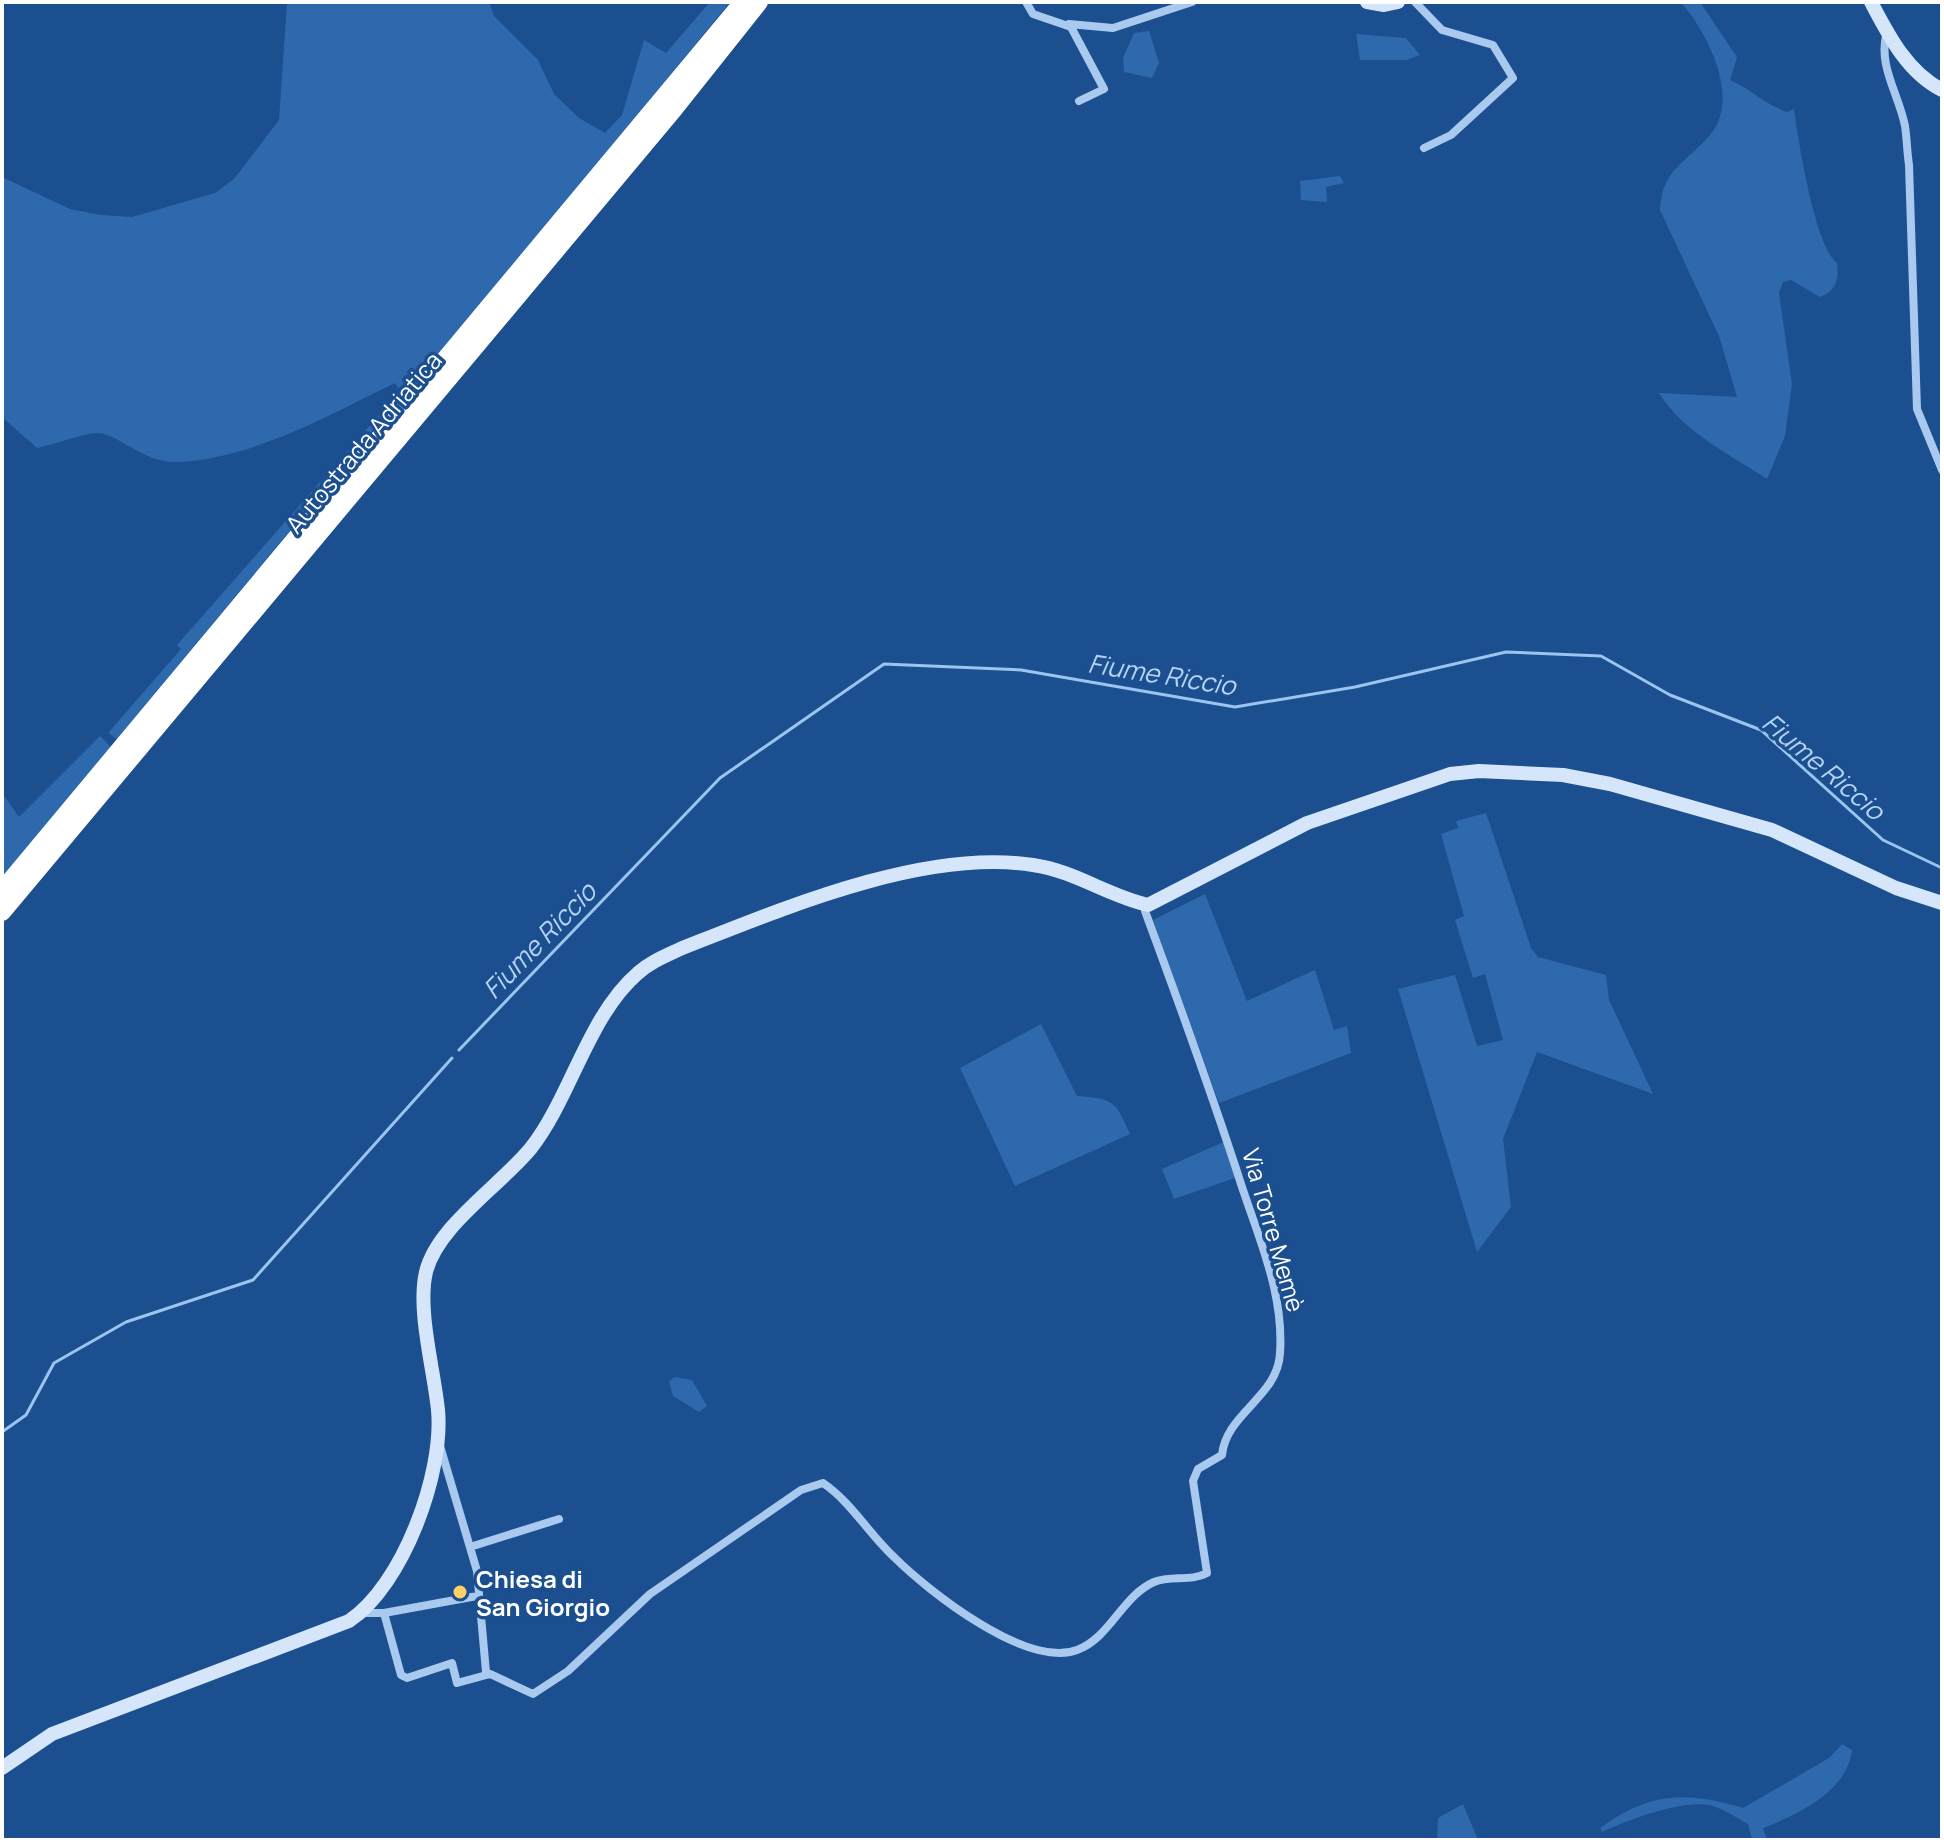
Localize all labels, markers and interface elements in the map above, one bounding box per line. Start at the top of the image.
street label: Autostrada Adriatica [277,344,449,540]
water label: Fiume Riccio [1086,645,1240,704]
water label: Fiume Riccio [1755,704,1894,829]
water label: Fiume Riccio [474,873,605,1006]
street label: Via Torre Memè [1235,1144,1313,1316]
place label: Chiesa di San Giorgio [476,1562,610,1623]
marker: Chiesa di San Giorgio [451,1583,469,1601]

